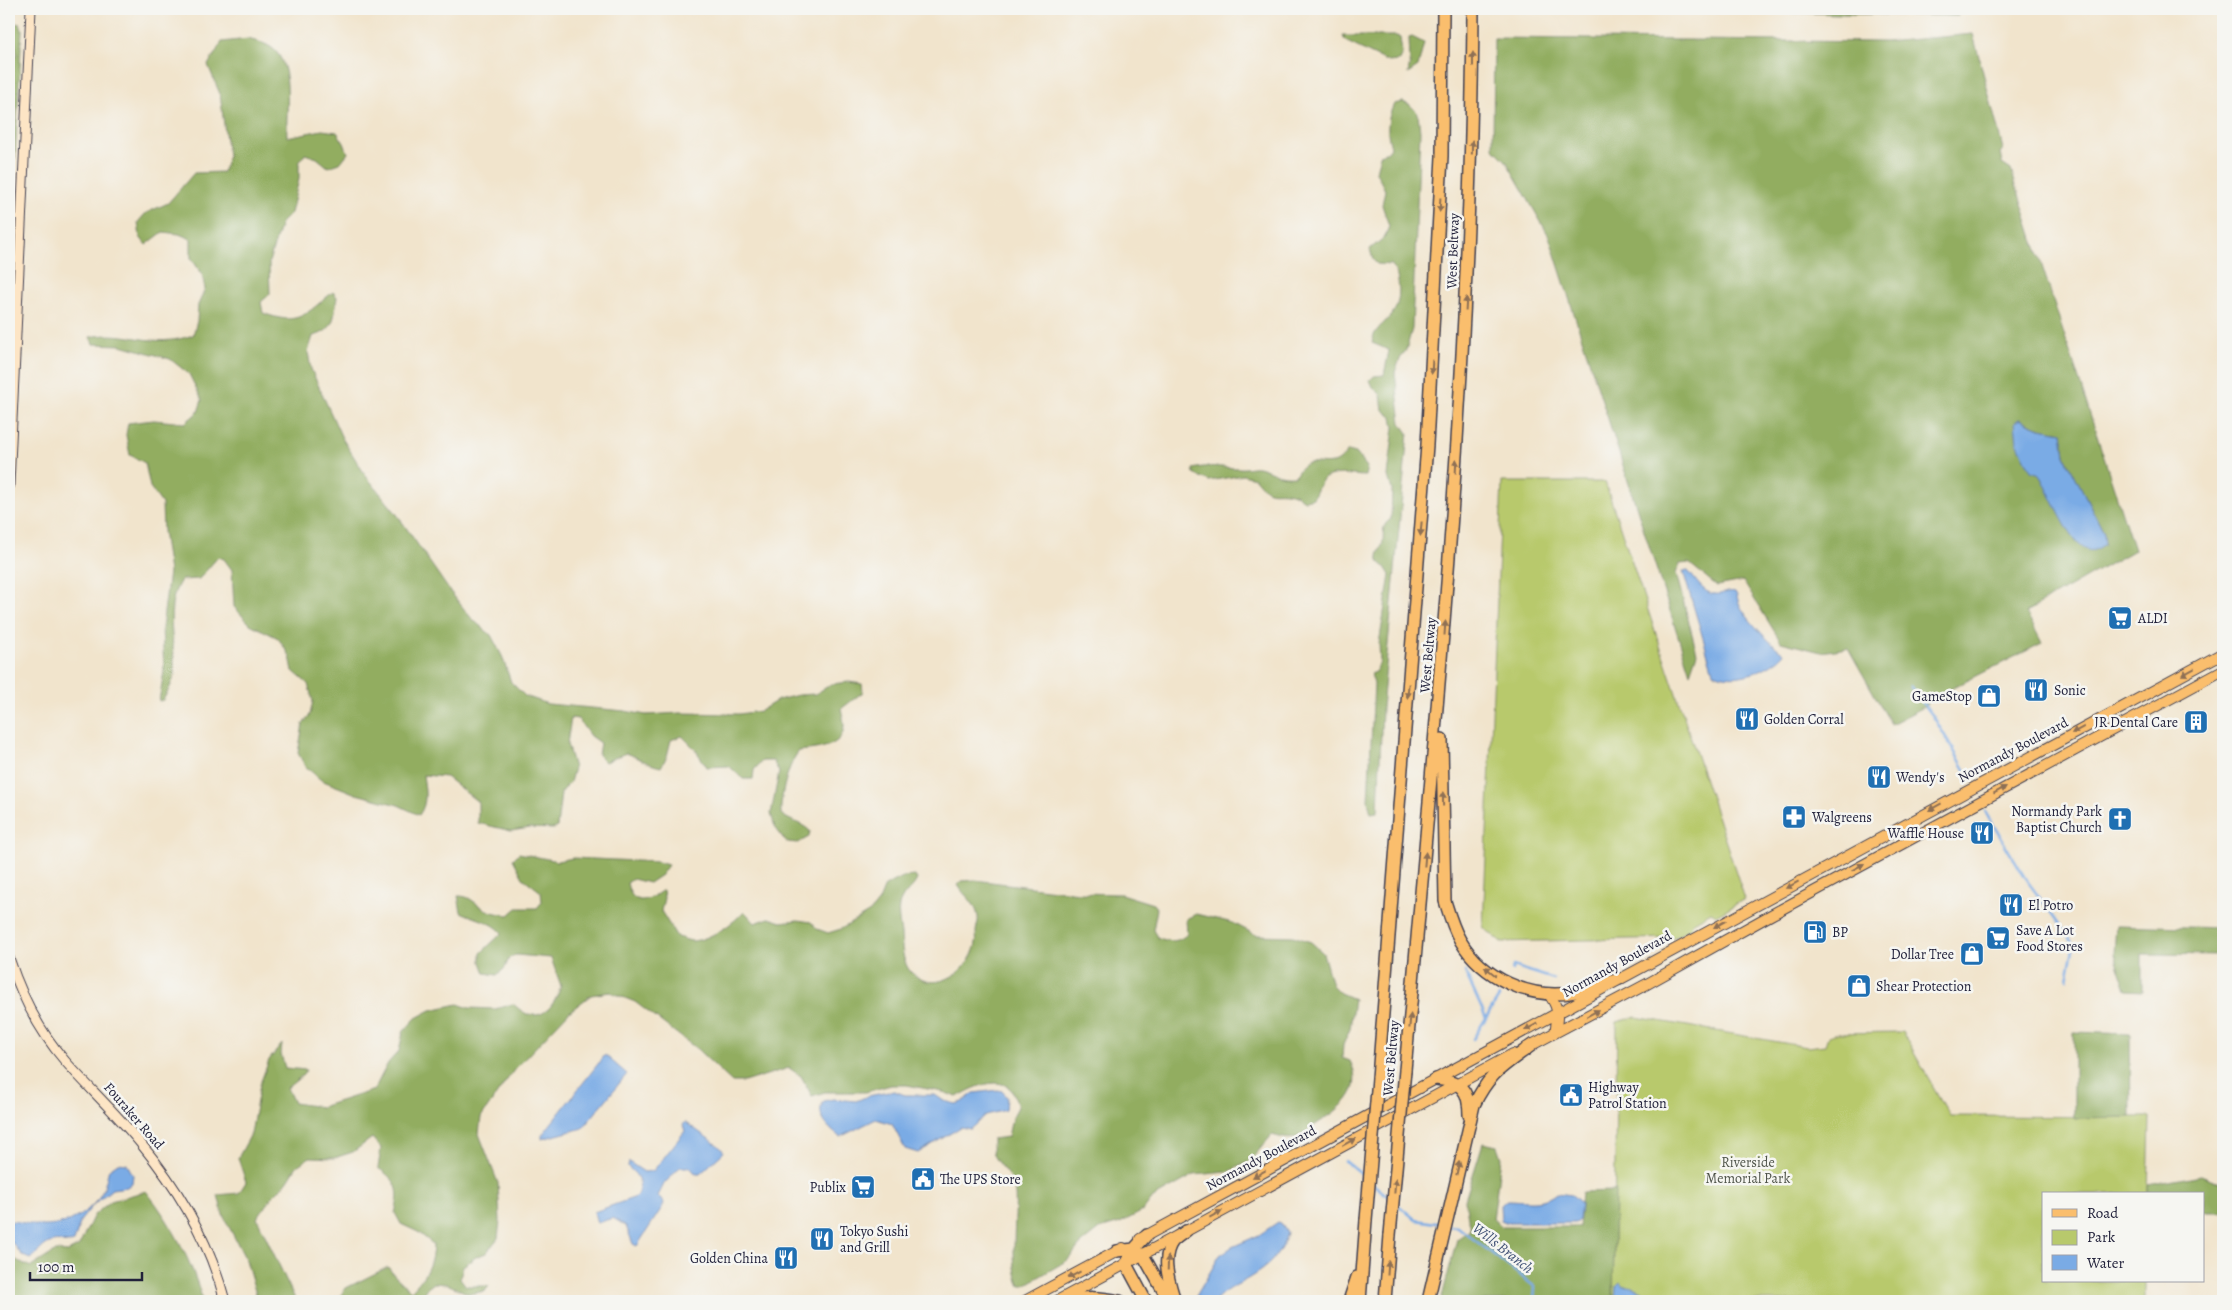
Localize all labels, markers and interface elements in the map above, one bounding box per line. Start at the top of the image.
one-way arrow [1469,51,1477,67]
one-way arrow [1468,138,1476,154]
one-way arrow [1435,197,1443,213]
street label: West Beltway [1442,212,1464,290]
one-way arrow [1463,296,1471,312]
one-way arrow [1427,359,1435,375]
one-way arrow [1453,458,1461,474]
one-way arrow [1417,522,1425,538]
supermarket icon: ALDI [2107,605,2133,631]
place label: ALDI [2137,609,2168,628]
street label: West Beltway [1415,616,1441,695]
one-way arrow [1441,620,1449,636]
one-way arrow [2180,668,2195,676]
restaurant icon: Sonic [2023,677,2049,703]
place label: Sonic [2054,681,2086,700]
shop icon: GameStop [1976,683,2002,709]
one-way arrow [1403,684,1411,700]
place label: GameStop [1912,687,1972,706]
restaurant icon: Golden Corral [1734,706,1760,732]
building icon: JR Dental Care [2183,709,2209,735]
place label: Golden Corral [1764,710,1844,729]
street label: Normandy Boulevard [1955,713,2072,787]
place label: JR Dental Care [2094,713,2178,732]
one-way arrow [2072,726,2085,735]
restaurant icon: Wendy's [1866,764,1892,790]
place label: Wendy's [1895,768,1945,787]
one-way arrow [1994,785,2007,794]
one-way arrow [1439,791,1447,807]
place label: Normandy Park Baptist Church [2011,802,2103,837]
one-way arrow [1929,803,1942,812]
pharmacy icon: Walgreens [1781,804,1807,830]
church icon: Normandy Park Baptist Church [2107,806,2133,832]
place label: Walgreens [1811,808,1872,827]
restaurant icon: Waffle House [1969,820,1995,846]
place label: Waffle House [1887,824,1964,843]
one-way arrow [1421,851,1429,867]
one-way arrow [1851,863,1864,872]
one-way arrow [1785,881,1800,889]
restaurant icon: El Potro [1998,892,2024,918]
place label: El Potro [2028,896,2073,915]
fuel station icon: BP [1802,919,1828,945]
one-way arrow [1712,920,1727,928]
place label: Save A Lot Food Stores [2016,921,2083,956]
place label: BP [1832,923,1848,942]
supermarket icon: Save A Lot Food Stores [1985,925,2011,951]
street label: Normandy Boulevard [1559,926,1675,1002]
shop icon: Dollar Tree [1959,941,1985,967]
place label: Dollar Tree [1891,945,1954,964]
one-way arrow [1484,966,1497,977]
shop icon: Shear Protection [1846,973,1872,999]
place label: Shear Protection [1876,977,1972,996]
one-way arrow [1585,1009,1600,1017]
one-way arrow [1406,1013,1414,1029]
street label: West Beltway [1378,1019,1404,1098]
one-way arrow [1524,1023,1538,1031]
street label: Fouraker Road [100,1078,169,1154]
place label: Highway Patrol Station [1588,1078,1667,1113]
public building icon: Highway Patrol Station [1558,1082,1584,1108]
street label: Normandy Boulevard [1203,1121,1320,1195]
one-way arrow [1342,1138,1356,1146]
park label: Riverside Memorial Park [1706,1153,1790,1188]
one-way arrow [1454,1161,1462,1176]
public building icon: The UPS Store [910,1166,936,1192]
place label: The UPS Store [940,1170,1021,1189]
one-way arrow [1252,1170,1267,1178]
supermarket icon: Publix [850,1174,876,1200]
place label: Publix [810,1178,846,1197]
one-way arrow [1391,1178,1399,1194]
legend [2042,1192,2204,1282]
text: Road [2087,1203,2119,1223]
one-way arrow [1209,1210,1223,1219]
water label: Wills Branch [1468,1218,1538,1278]
place label: Tokyo Sushi and Grill [840,1222,909,1257]
restaurant icon: Tokyo Sushi and Grill [809,1226,835,1252]
text: Park [2087,1227,2116,1247]
restaurant icon: Golden China [773,1245,799,1271]
place label: Golden China [690,1249,768,1268]
scale bar [30,1250,142,1282]
text: Water [2086,1253,2124,1273]
one-way arrow [1164,1255,1172,1271]
text: 100 m [38,1257,75,1277]
one-way arrow [1384,1260,1392,1276]
one-way arrow [1067,1270,1081,1279]

